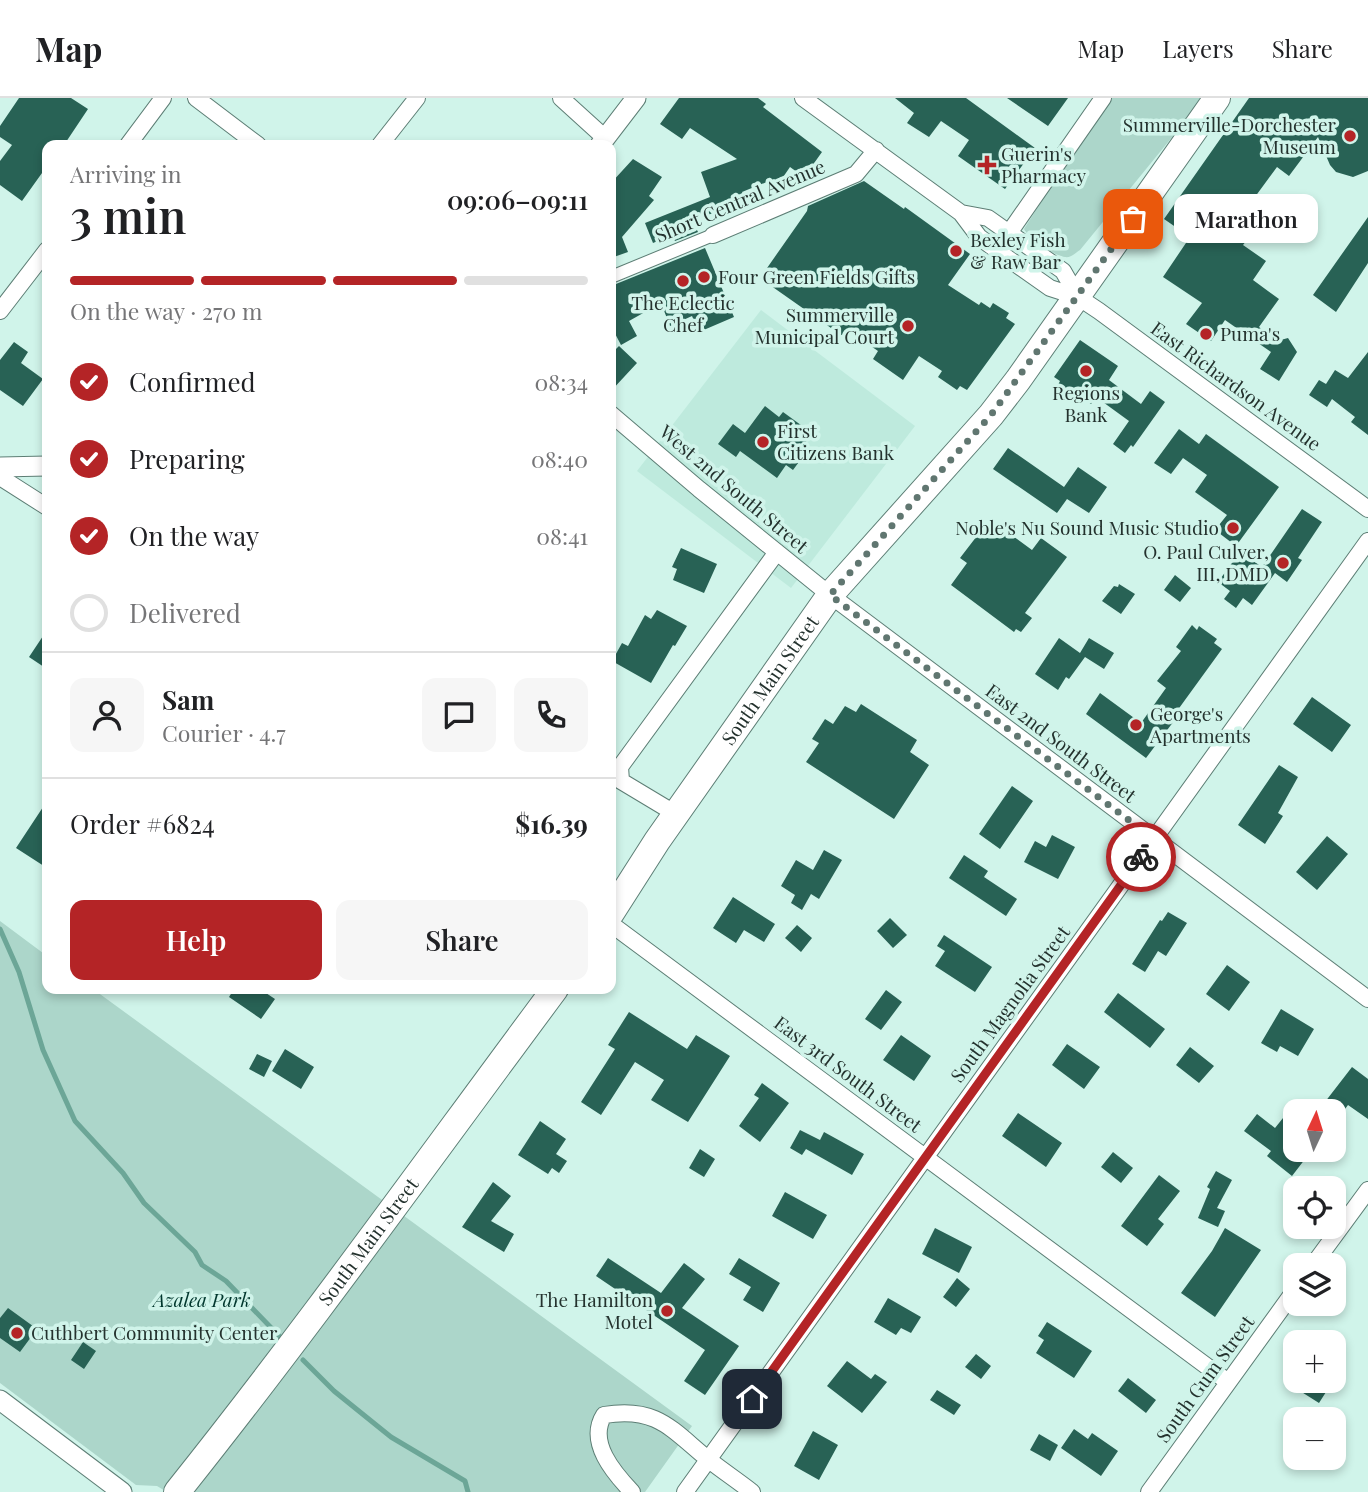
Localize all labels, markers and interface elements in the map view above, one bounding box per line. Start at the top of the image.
text: Map [35,26,102,70]
text: Map [1078,32,1124,64]
text: Layers [1162,32,1234,64]
text: Share [1272,32,1333,64]
place label: Summerville-Dorchester Museum [1123,111,1337,159]
marker: Summerville-Dorchester Museum [1342,128,1358,144]
place label: Guerin's Pharmacy [1001,140,1087,188]
street label: Short Central Avenue [651,152,829,248]
marker: Guerin's Pharmacy [979,157,995,173]
text: Arriving in [70,158,182,189]
text: 09:06–09:11 [447,182,588,217]
text: 3 min [70,184,186,246]
pin [1103,189,1163,249]
callout: Marathon [1175,194,1318,244]
icon: bag [1114,200,1152,238]
text: Marathon [1194,203,1298,234]
place label: Bexley Fish & Raw Bar [970,226,1066,274]
marker: Bexley Fish & Raw Bar [948,243,964,259]
place label: Four Green Fields Gifts [718,263,915,289]
marker: Four Green Fields Gifts [696,269,712,285]
marker: The Eclectic Chef [675,273,691,289]
place label: The Eclectic Chef [631,289,735,337]
text: On the way · 270 m [70,295,262,326]
place label: Summerville Municipal Court [755,301,894,349]
street label: East Richardson Avenue [1146,315,1327,456]
marker: Summerville Municipal Court [900,318,916,334]
place label: Puma's [1220,320,1280,346]
marker: Puma's [1198,326,1214,342]
icon: check [70,363,108,401]
marker: Regions Bank [1078,363,1094,379]
text: Confirmed [129,364,256,399]
text: 08:34 [534,366,588,397]
place label: Regions Bank [1052,379,1120,427]
place label: First Citizens Bank [777,417,895,465]
street label: West 2nd South Street [654,418,815,558]
marker: First Citizens Bank [755,434,771,450]
icon: check [70,440,108,478]
text: Preparing [129,441,245,476]
text: 08:40 [531,443,588,474]
place label: Noble's Nu Sound Music Studio [955,514,1219,540]
icon: check [70,517,108,555]
text: On the way [129,518,259,553]
text: 08:41 [536,520,588,551]
marker: Noble's Nu Sound Music Studio [1225,520,1241,536]
place label: O. Paul Culver, III, DMD [1143,538,1269,586]
marker: O. Paul Culver, III, DMD [1275,555,1291,571]
text: Delivered [129,595,241,630]
street label: South Main Street [715,609,824,750]
street label: East 2nd South Street [981,677,1142,808]
button: person [70,678,144,752]
button: chat [422,678,496,752]
button: phone [514,678,588,752]
text: Sam [162,682,214,717]
place label: George's Apartments [1149,700,1251,748]
text: Courier · 4.7 [162,717,286,748]
marker: George's Apartments [1128,717,1144,733]
text: Order #6824 [70,806,215,841]
text: $16.39 [515,806,588,841]
courier [1106,822,1176,892]
icon: bike [1122,838,1160,876]
button: Help [70,900,322,980]
button: Share [336,900,588,980]
street label: South Magnolia Street [943,920,1075,1087]
street label: East 3rd South Street [770,1009,928,1137]
north arrow [1283,1099,1346,1162]
map controls [1283,1099,1346,1470]
street label: South Main Street [311,1172,424,1310]
button: locate [1283,1176,1346,1239]
button: layers [1283,1253,1346,1316]
park label: Azalea Park [151,1286,251,1312]
place label: The Hamilton Motel [536,1286,654,1334]
marker: The Hamilton Motel [659,1303,675,1319]
street label: South Gum Street [1149,1309,1259,1447]
place label: Cuthbert Community Center [31,1319,278,1345]
marker: Cuthbert Community Center [9,1325,25,1341]
button: + [1283,1330,1346,1393]
pin [722,1369,782,1429]
icon: home [733,1380,771,1418]
button: − [1283,1407,1346,1470]

